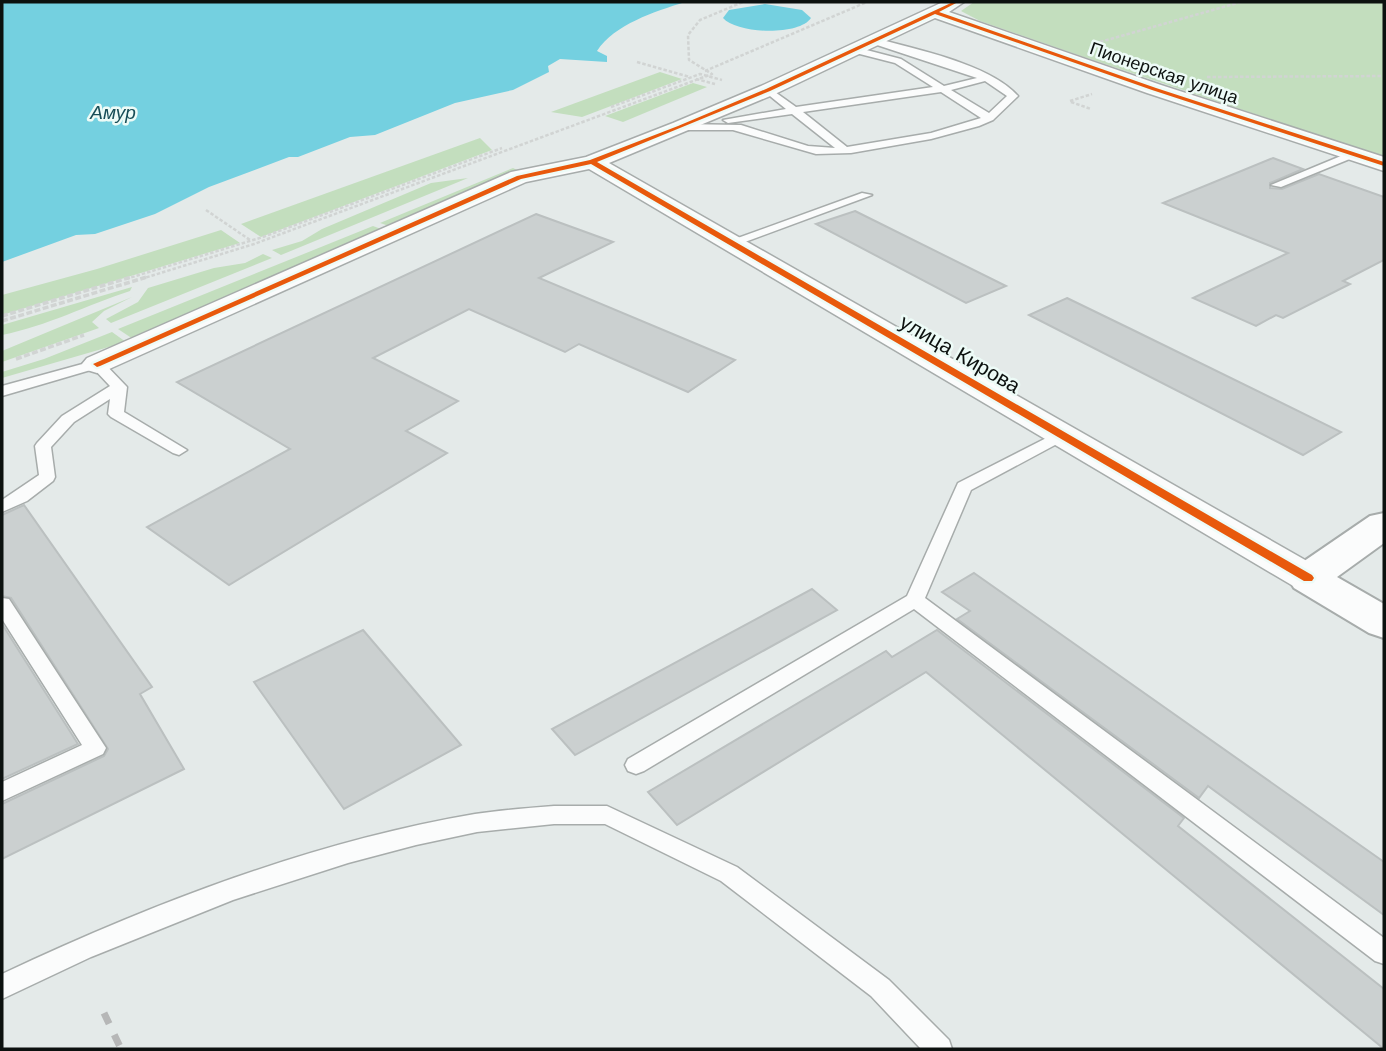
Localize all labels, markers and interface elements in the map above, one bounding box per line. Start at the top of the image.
street label: Пионерская улица [1087,37,1242,108]
water label: Амур [89,101,136,124]
street label: улица Кирова [896,309,1025,398]

